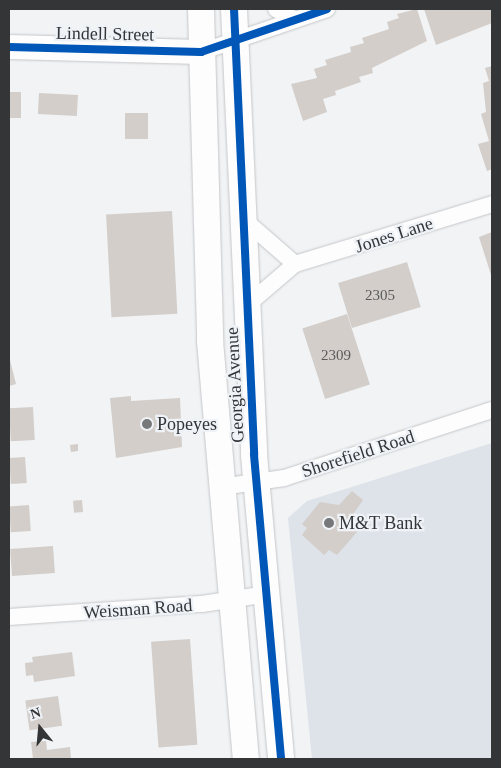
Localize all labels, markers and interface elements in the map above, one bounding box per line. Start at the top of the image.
street label: Lindell Street [56,22,154,46]
street label: Jones Lane [352,212,436,258]
house number: 2305 [365,287,395,305]
street label: Georgia Avenue [221,326,249,444]
house number: 2309 [321,347,351,365]
place label: Popeyes [157,413,217,435]
marker: Popeyes [141,418,153,430]
street label: Shorefield Road [299,426,417,482]
place label: M&T Bank [339,512,422,534]
marker: M&T Bank [323,517,335,529]
street label: Weisman Road [83,594,193,624]
north arrow [15,703,65,753]
text: N [28,705,43,722]

